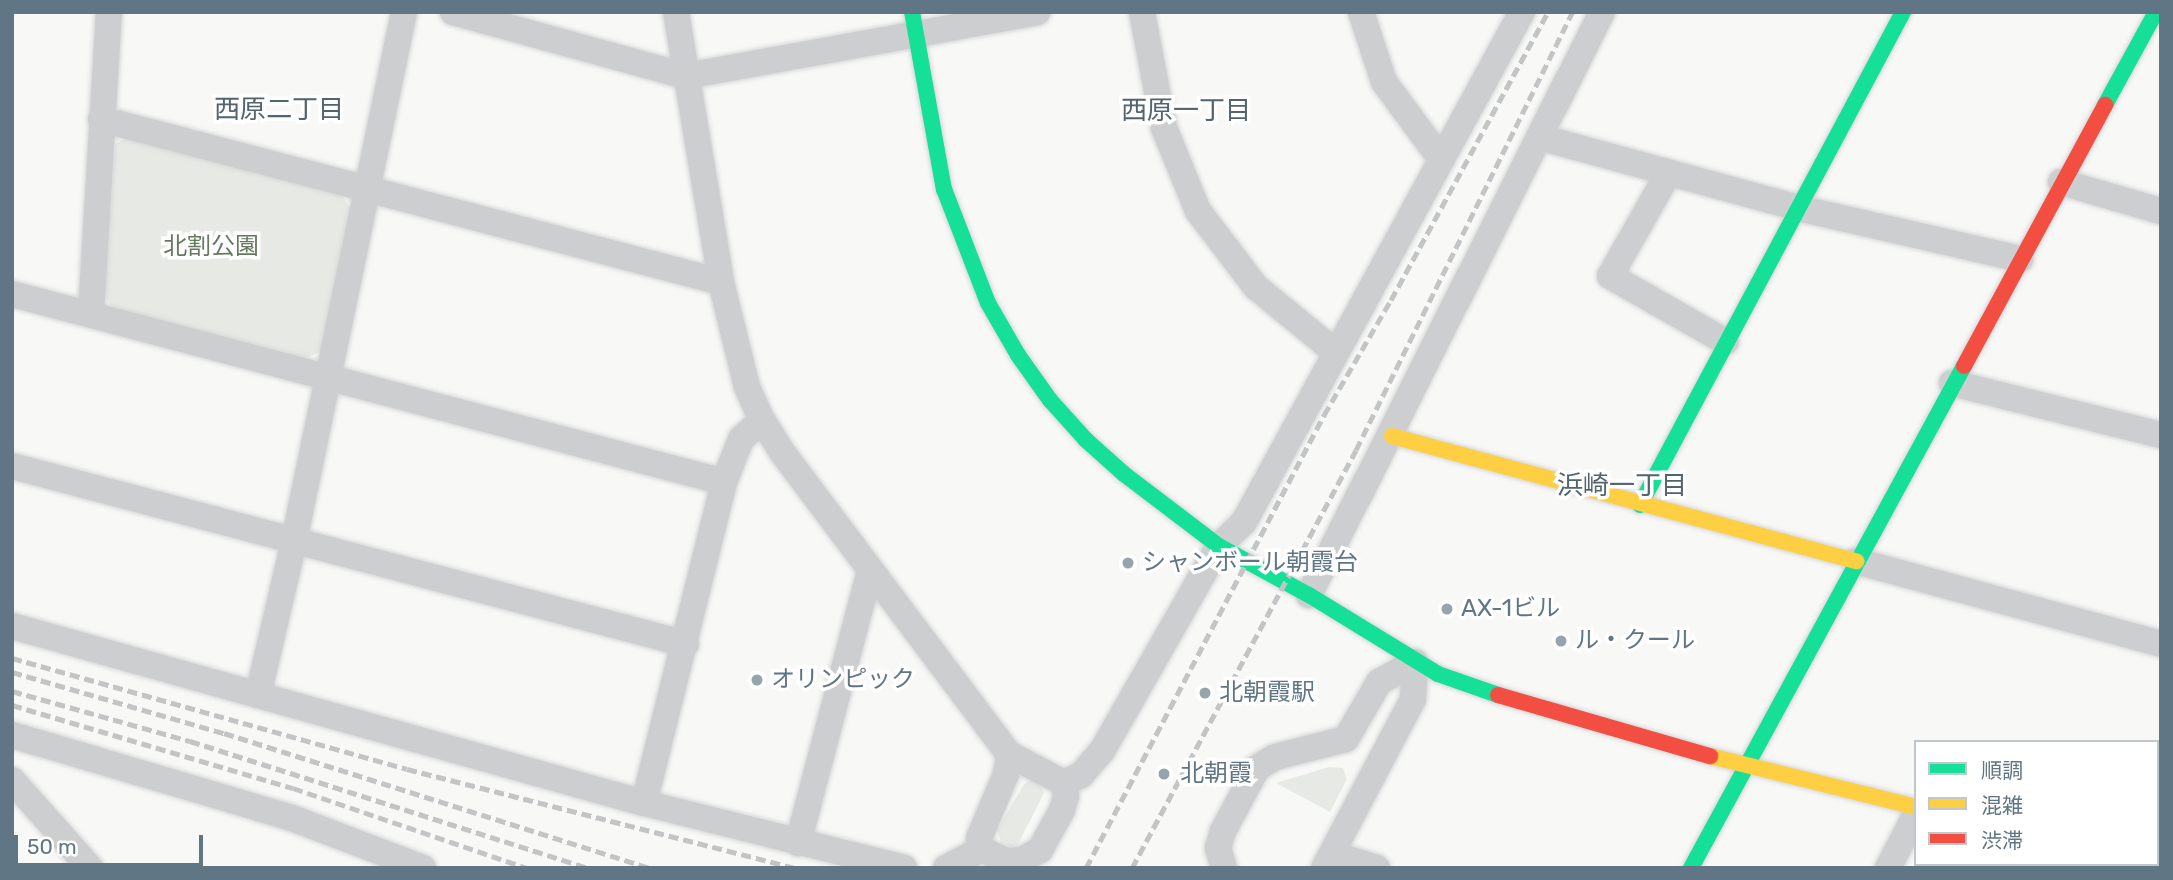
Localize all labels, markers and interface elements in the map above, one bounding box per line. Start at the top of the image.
district label: 西原二丁目 [214,94,344,126]
district label: 西原一丁目 [1121,95,1251,127]
park label: 北割公園 [163,233,259,261]
district label: 浜崎一丁目 [1557,470,1687,502]
place label: シャンボール朝霞台 [1142,549,1358,577]
marker: シャンボール朝霞台 [1120,555,1136,571]
place label: AX-1ビル [1461,595,1560,623]
marker: AX-1ビル [1439,601,1455,617]
place label: ル・クール [1575,627,1695,655]
marker: ル・クール [1553,633,1569,649]
place label: オリンピック [771,666,915,694]
marker: オリンピック [749,672,765,688]
place label: 北朝霞駅 [1219,679,1315,707]
marker: 北朝霞駅 [1197,685,1213,701]
legend [1914,740,2159,866]
text: 順調 [1981,758,2023,783]
place label: 北朝霞 [1180,760,1252,788]
marker: 北朝霞 [1154,764,1174,784]
text: 混雑 [1981,793,2023,818]
scale bar [18,820,206,864]
text: 渋滞 [1981,828,2023,853]
text: 50 m [27,834,77,859]

